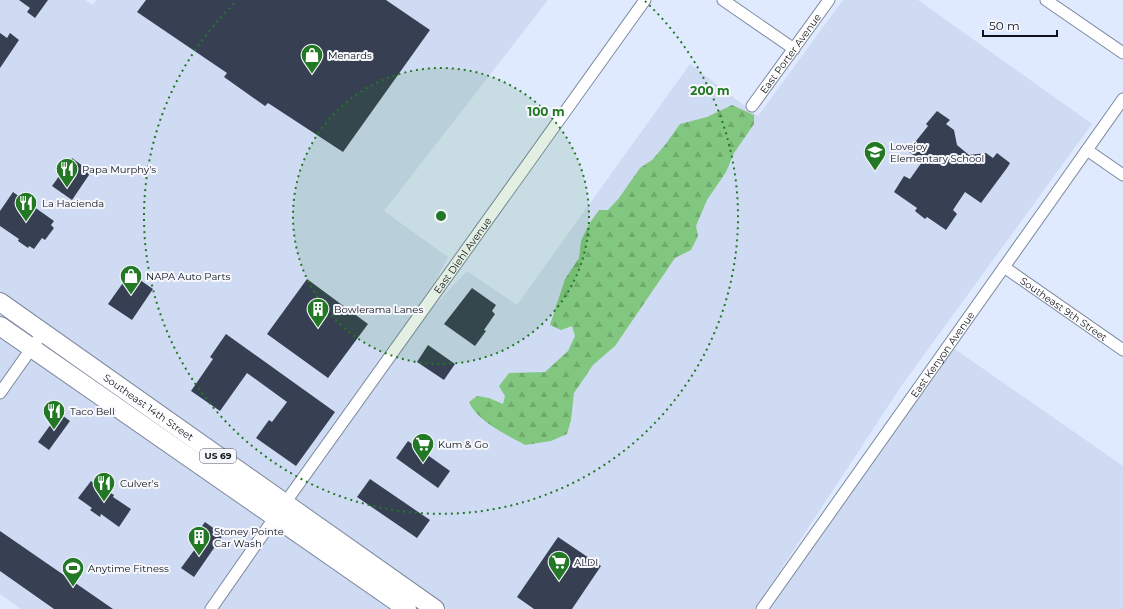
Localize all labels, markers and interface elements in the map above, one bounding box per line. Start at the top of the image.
street label: East Porter Avenue [757,11,824,96]
scale bar [983,12,1057,38]
text: 50 m [989,18,1020,33]
shop icon: Menards [299,42,325,75]
place label: Menards [328,49,372,62]
text: 200 m [690,83,730,98]
text: 100 m [528,104,564,119]
school or university icon: Lovejoy Elementary School [862,139,888,172]
place label: Lovejoy Elementary School [890,140,984,165]
restaurant icon: Papa Murphy's [54,156,80,189]
place label: Papa Murphy's [82,163,156,176]
restaurant icon: La Hacienda [13,190,39,223]
place label: La Hacienda [42,197,104,210]
centre of rings [434,209,448,223]
street label: East Diehl Avenue [431,215,495,296]
shop icon: NAPA Auto Parts [118,263,144,296]
place label: NAPA Auto Parts [146,270,231,283]
street label: Southeast 9th Street [1018,274,1110,344]
building icon: Bowlerama Lanes [305,296,331,329]
place label: Bowlerama Lanes [334,303,423,316]
street label: East Kenyon Avenue [908,309,978,400]
street label: Southeast 14th Street [101,371,196,444]
restaurant icon: Taco Bell [41,398,67,431]
place label: Taco Bell [70,405,115,418]
supermarket icon: Kum & Go [410,431,436,464]
place label: Kum & Go [438,438,488,451]
road number: US 69 [200,449,236,463]
restaurant icon: Culver's [91,470,117,503]
place label: Culver's [120,477,159,490]
building icon: Stoney Pointe Car Wash [186,524,212,557]
place label: Stoney Pointe Car Wash [214,525,284,550]
supermarket icon: ALDI [546,549,572,582]
sports icon: Anytime Fitness [60,555,86,588]
place label: ALDI [574,556,598,569]
place label: Anytime Fitness [88,562,169,575]

